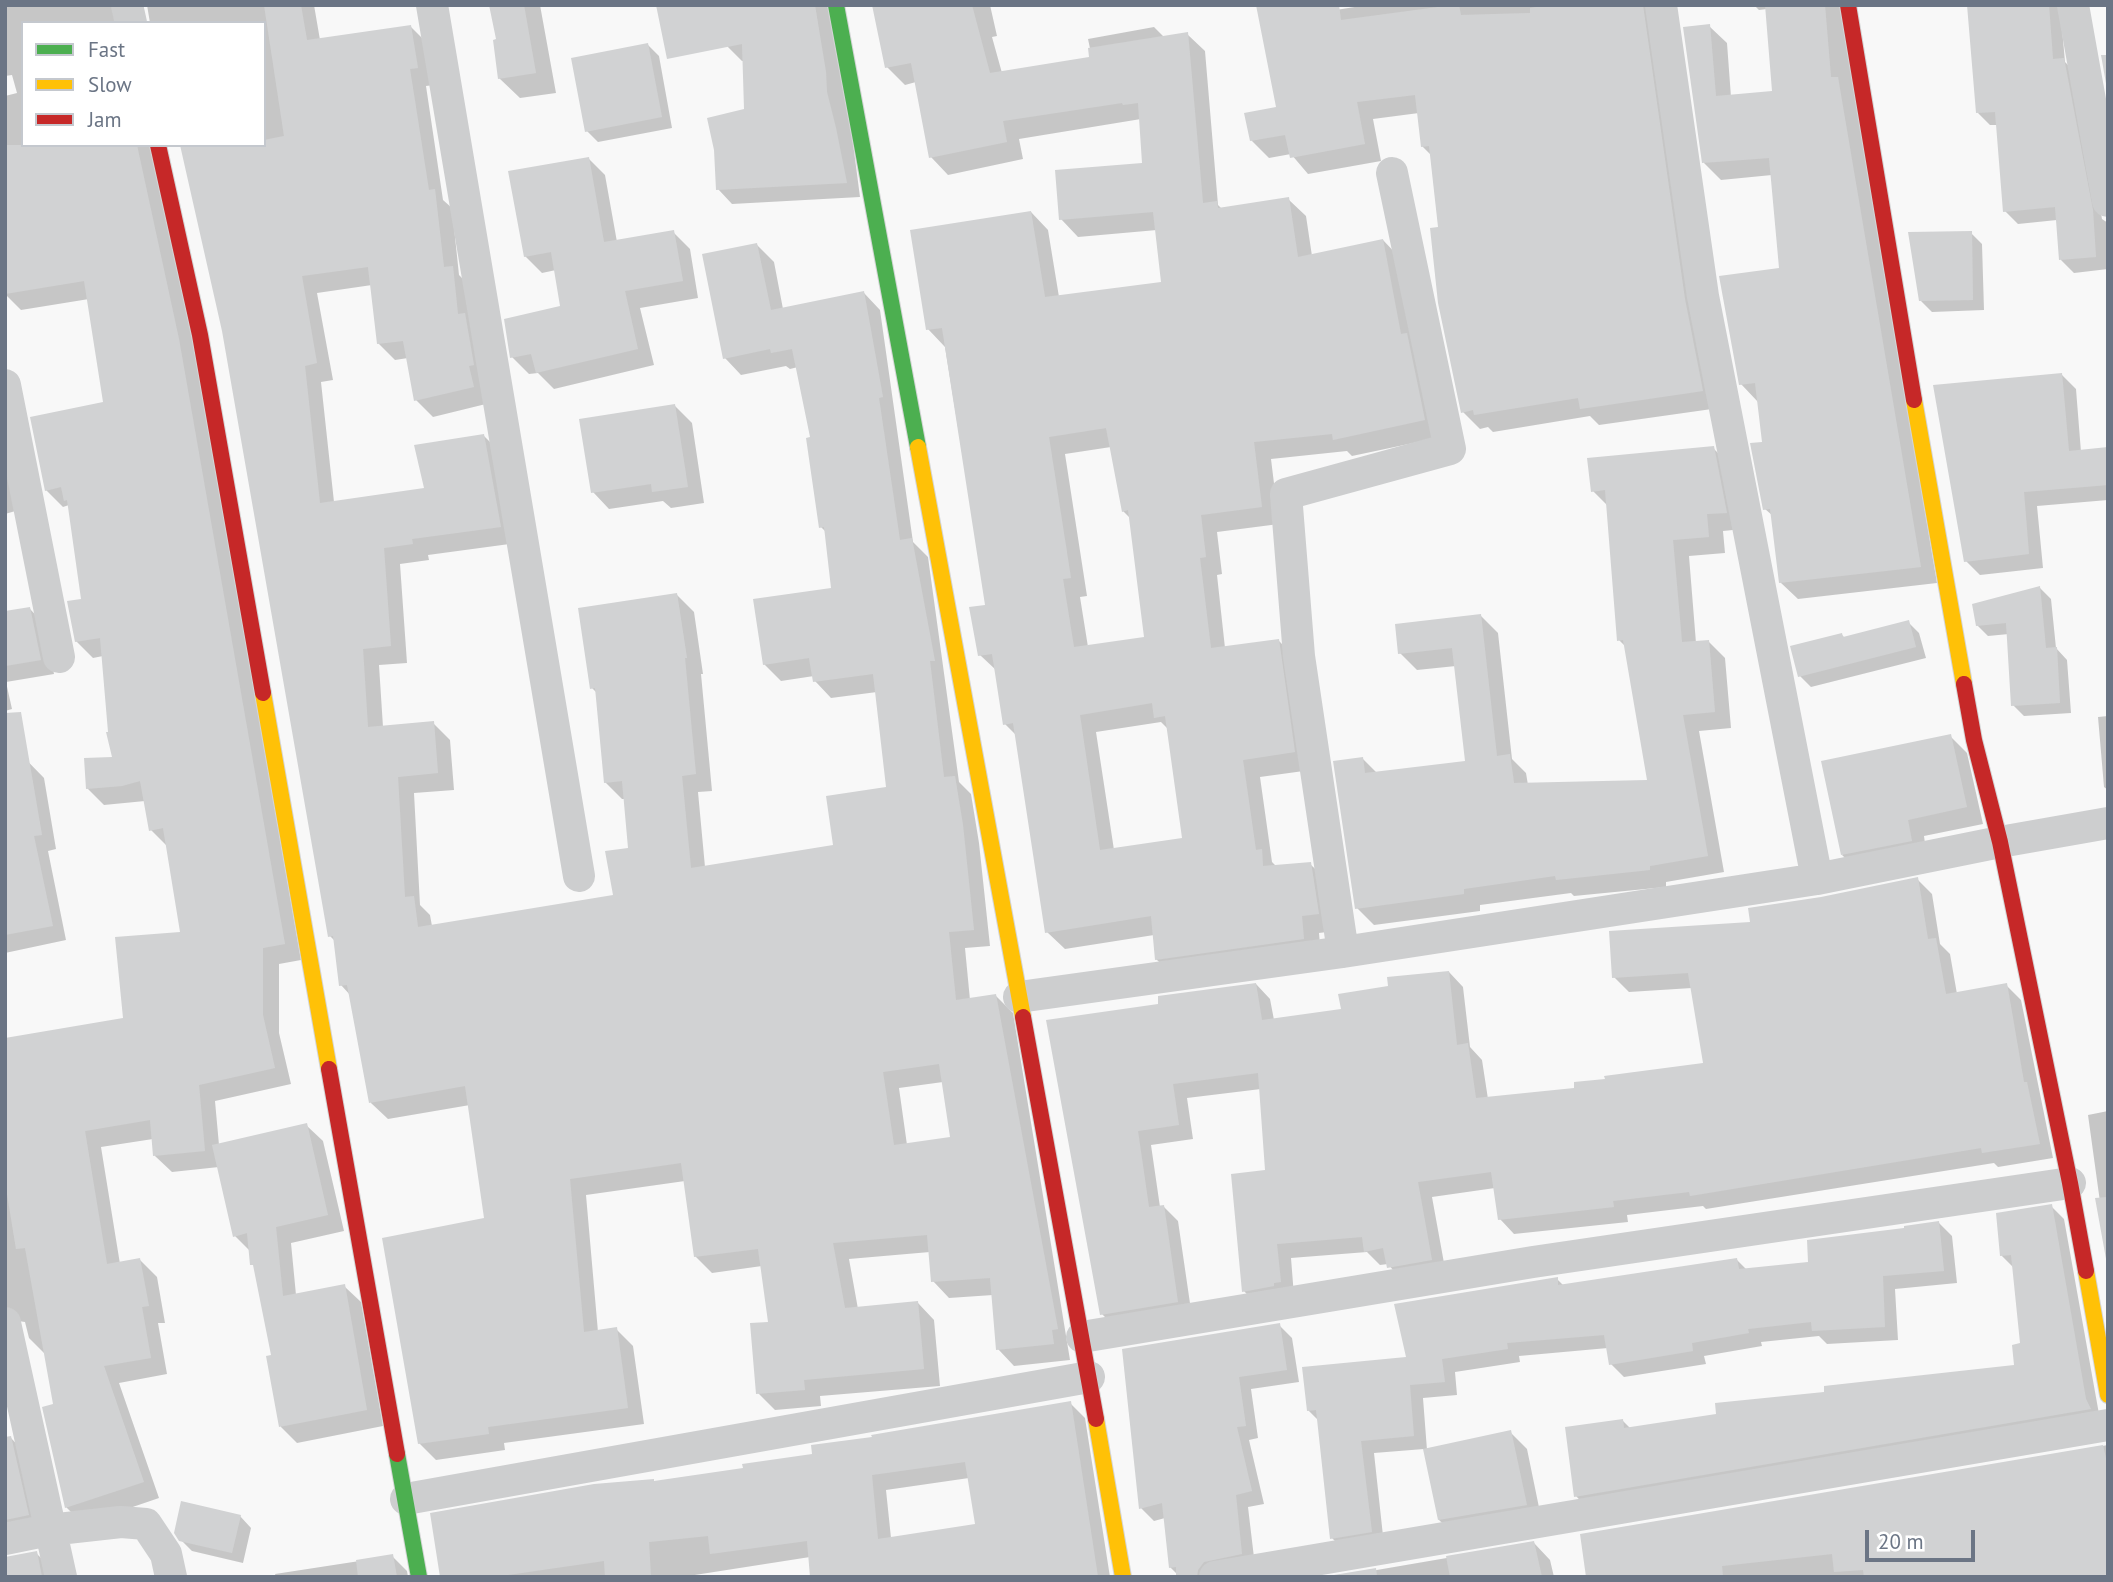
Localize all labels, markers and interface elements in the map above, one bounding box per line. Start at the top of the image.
legend [21,21,266,147]
text: Fast [88,36,125,63]
text: Slow [88,71,132,98]
text: Jam [88,106,122,133]
scale bar [1868,1516,1978,1560]
text: 20 m [1878,1528,1924,1555]

